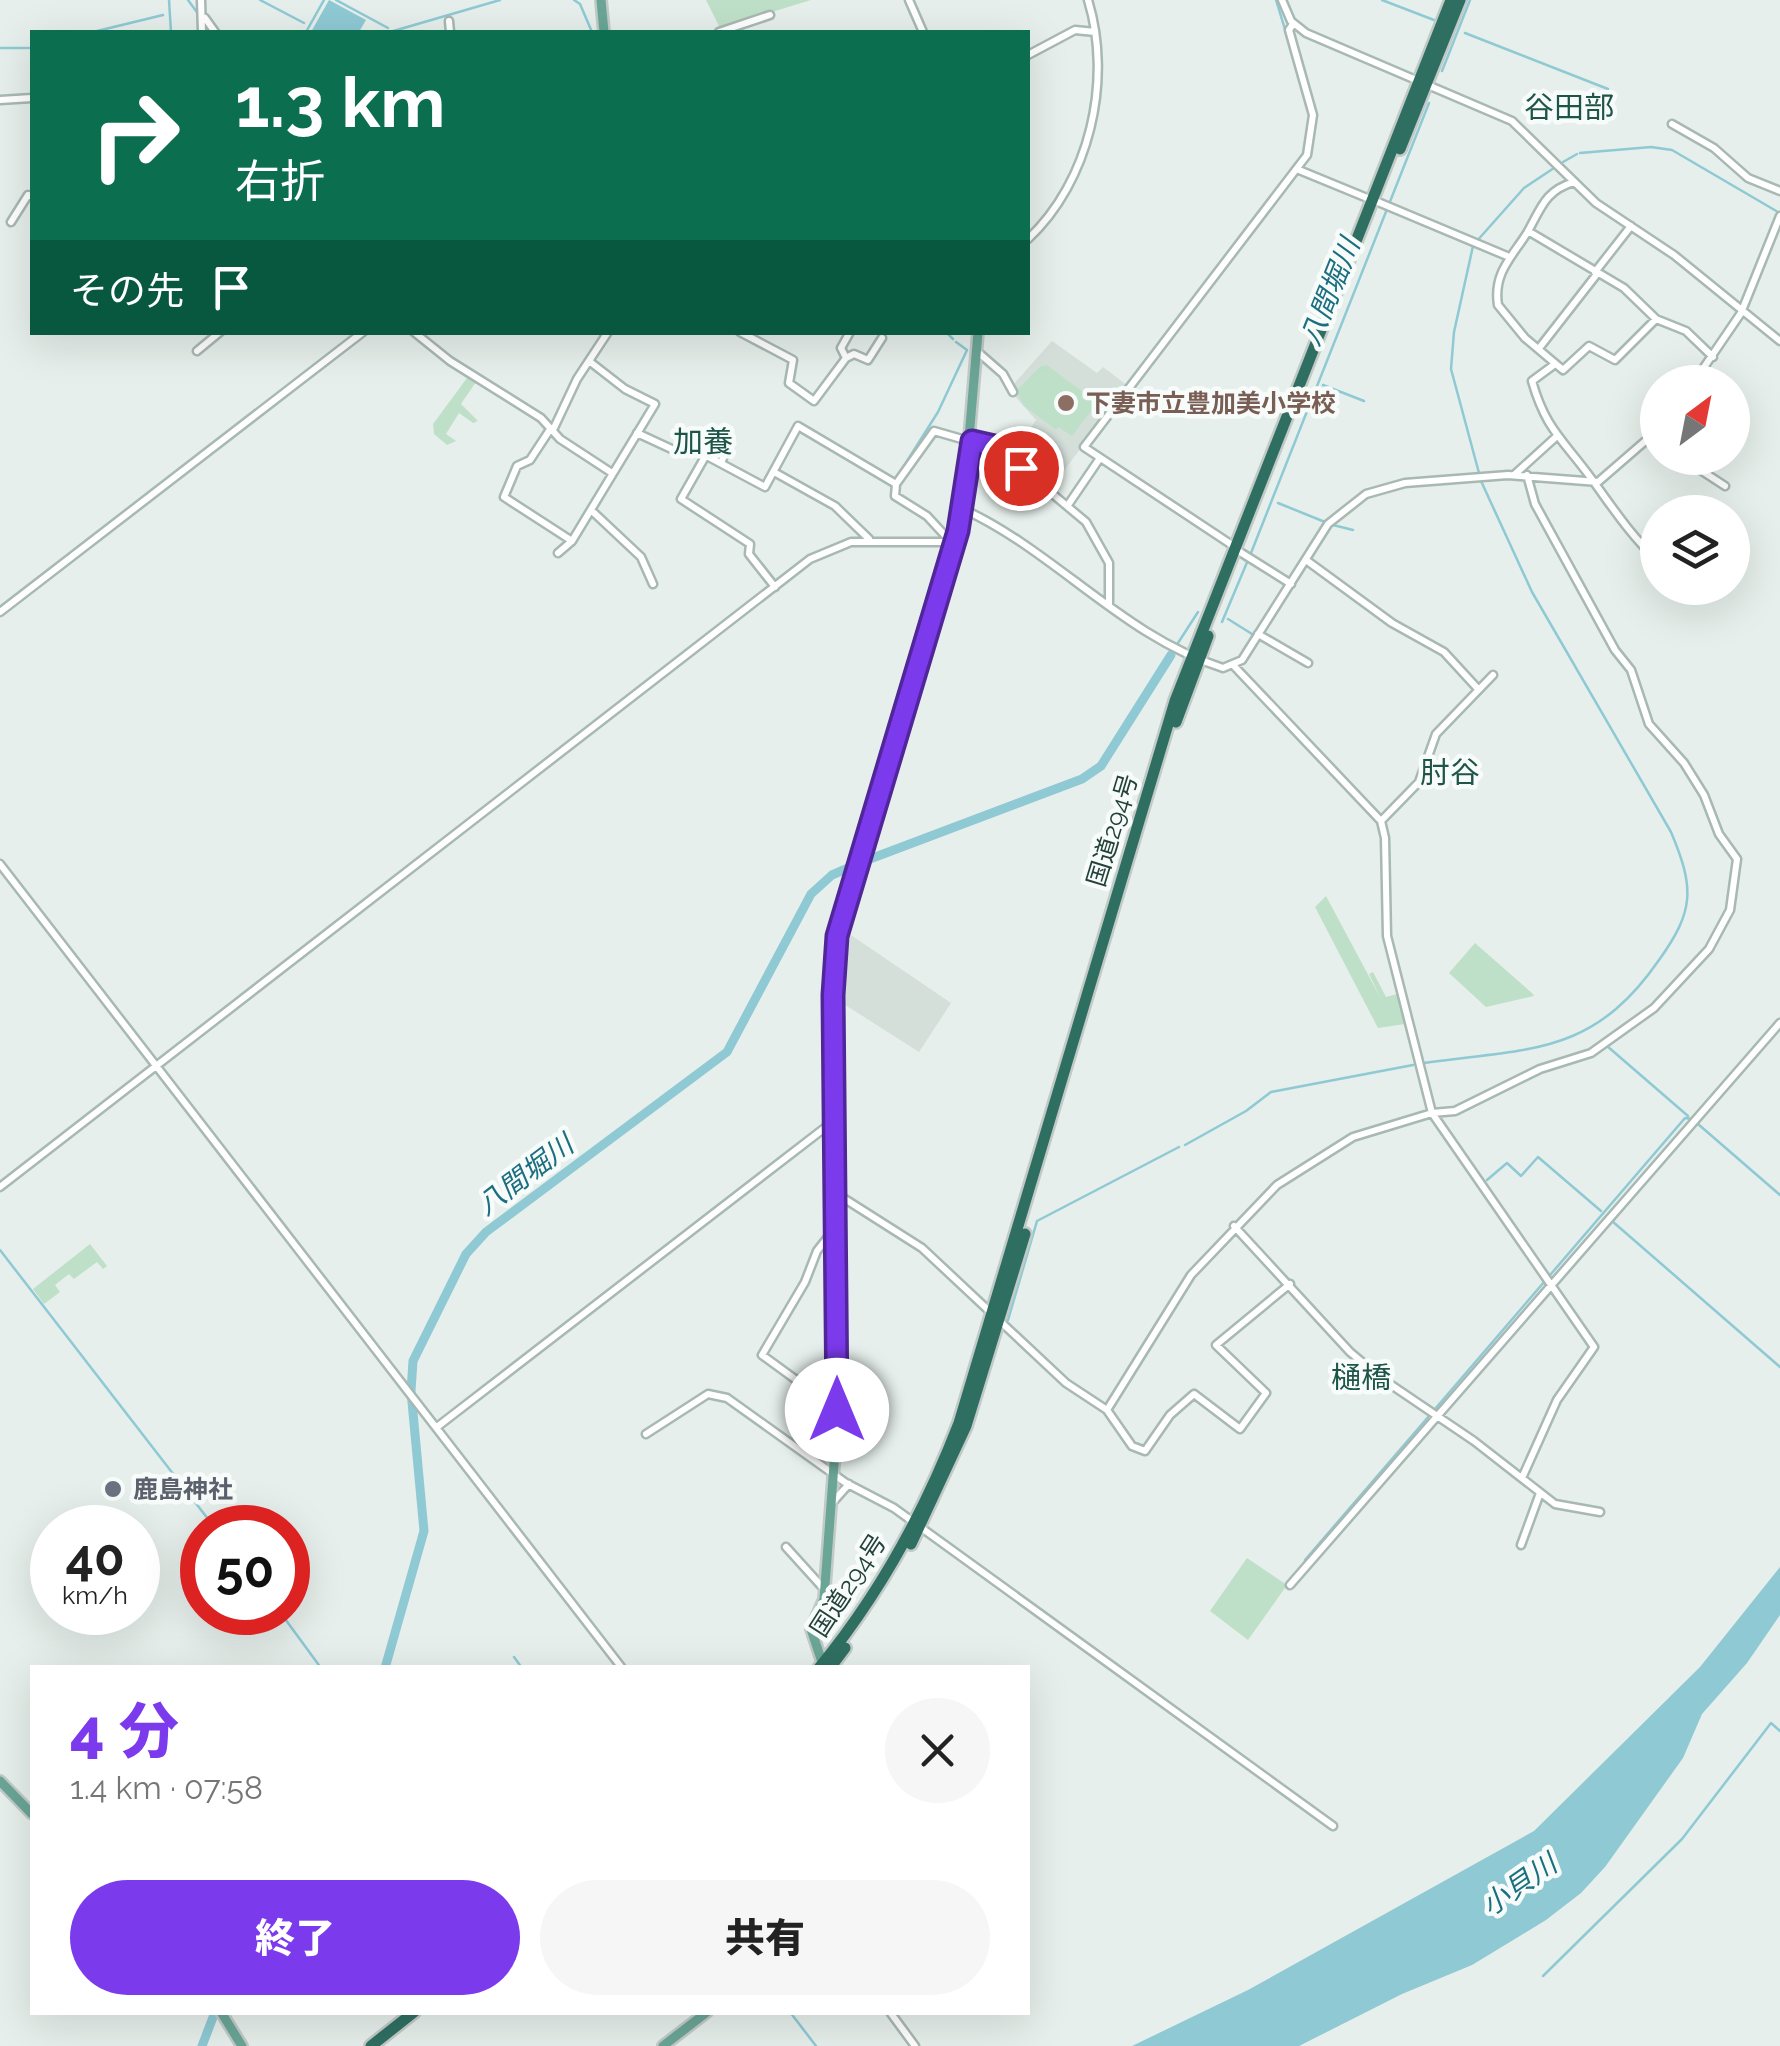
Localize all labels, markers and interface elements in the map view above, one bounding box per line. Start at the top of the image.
text: 1.3 km [235,61,445,143]
icon: right [70,70,200,200]
district label: 谷田部 [1524,90,1614,125]
text: 右折 [235,155,325,208]
water label: 八間堀川 [1294,231,1367,350]
icon: arrive [204,260,259,315]
text: その先 [70,268,184,313]
north arrow [1640,365,1750,475]
map controls [1640,365,1750,605]
place label: 下妻市立豊加美小学校 [1086,388,1336,418]
marker: 下妻市立豊加美小学校 [1055,392,1077,414]
district label: 加養 [673,424,733,459]
pin [979,426,1064,511]
icon: arrive [994,441,1049,496]
button: layers [1640,495,1750,605]
district label: 肘谷 [1420,755,1480,790]
street label: 国道294号 [1081,770,1143,890]
water label: 八間堀川 [470,1126,582,1222]
position arrow [785,1358,889,1462]
district label: 樋橋 [1331,1360,1391,1395]
place label: 鹿島神社 [133,1474,233,1504]
marker: 鹿島神社 [102,1478,124,1500]
speed limit sign: 50 [180,1505,310,1635]
text: 40 [65,1528,125,1587]
street label: 国道294号 [804,1528,892,1642]
text: km/h [62,1580,128,1610]
text: 4 分 [70,1696,179,1766]
button: close [885,1698,990,1803]
text: 1.4 km · 07:58 [70,1769,263,1806]
water label: 小貝川 [1475,1846,1565,1923]
button: 終了 [70,1880,520,1995]
button: 共有 [540,1880,990,1995]

